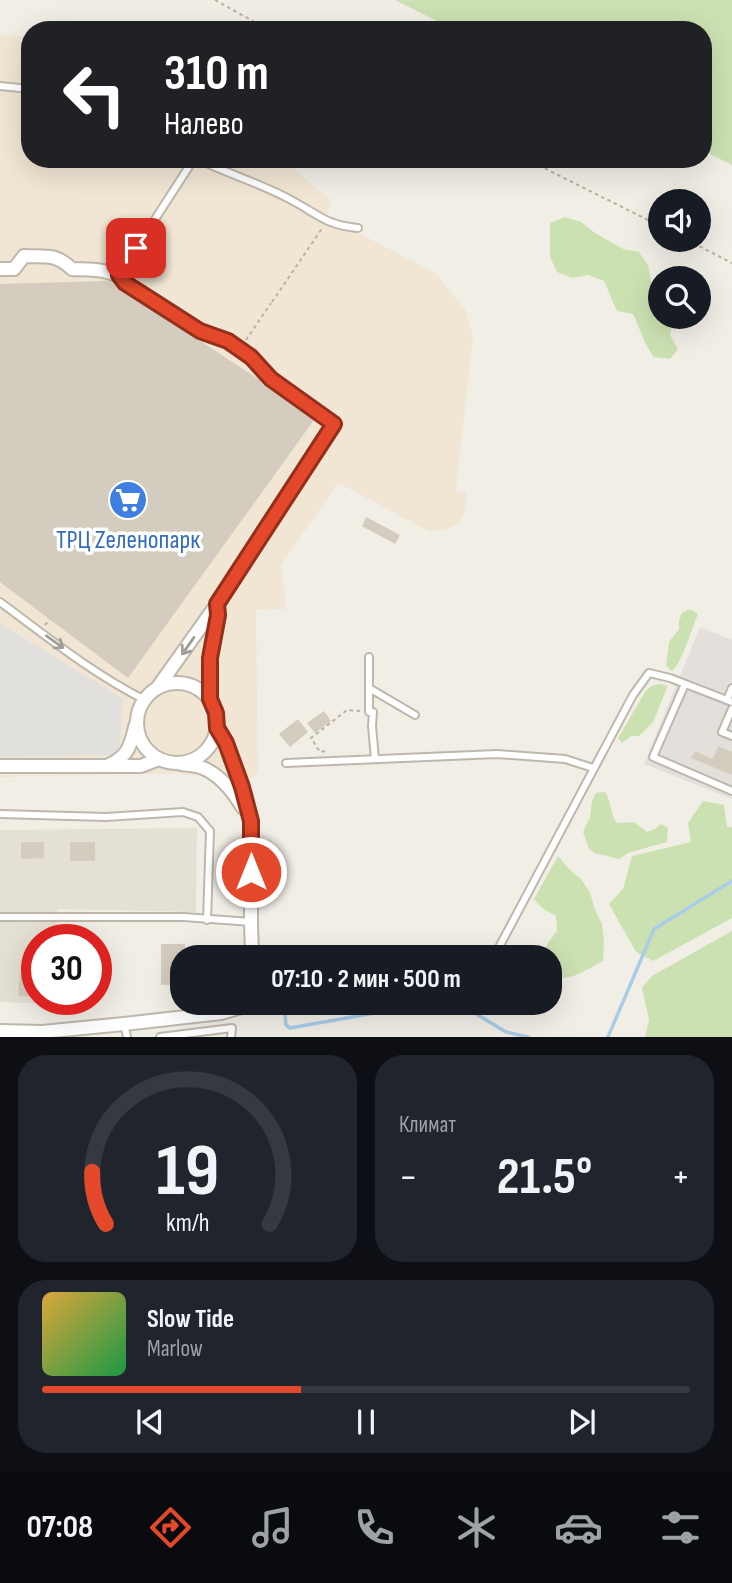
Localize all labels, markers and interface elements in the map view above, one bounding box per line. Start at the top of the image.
text: 310 m [164,45,269,104]
icon: left [49,49,140,140]
text: Налево [164,105,244,144]
map controls [648,189,711,329]
button: sound [648,189,711,252]
pin [106,218,166,278]
icon: arrive [117,229,155,267]
button: search [648,266,711,329]
supermarket icon: ТРЦ Zеленопарк [107,479,149,521]
place label: ТРЦ Zеленопарк [56,525,200,556]
one-way arrow [45,635,64,649]
one-way arrow [181,636,195,655]
position arrow [214,835,288,909]
speed limit sign: 30 [21,924,112,1015]
text: 07:10 · 2 мин · 500 m [271,964,461,995]
text: Климат [399,1111,456,1139]
text: 19 [156,1129,219,1217]
text: 21.5° [497,1146,592,1209]
text: − [399,1155,418,1200]
text: + [671,1155,690,1200]
text: km/h [166,1208,209,1239]
text: Slow Tide [147,1304,234,1335]
text: Marlow [147,1335,203,1363]
icon: previous [131,1403,169,1441]
icon: pause [347,1403,385,1441]
icon: next [563,1403,601,1441]
icon: directions [146,1503,195,1552]
icon: music [248,1503,297,1552]
icon: phone [350,1503,399,1552]
icon: climate [452,1503,501,1552]
icon: car [554,1503,603,1552]
icon: filters [656,1503,705,1552]
text: 07:08 [27,1508,93,1547]

